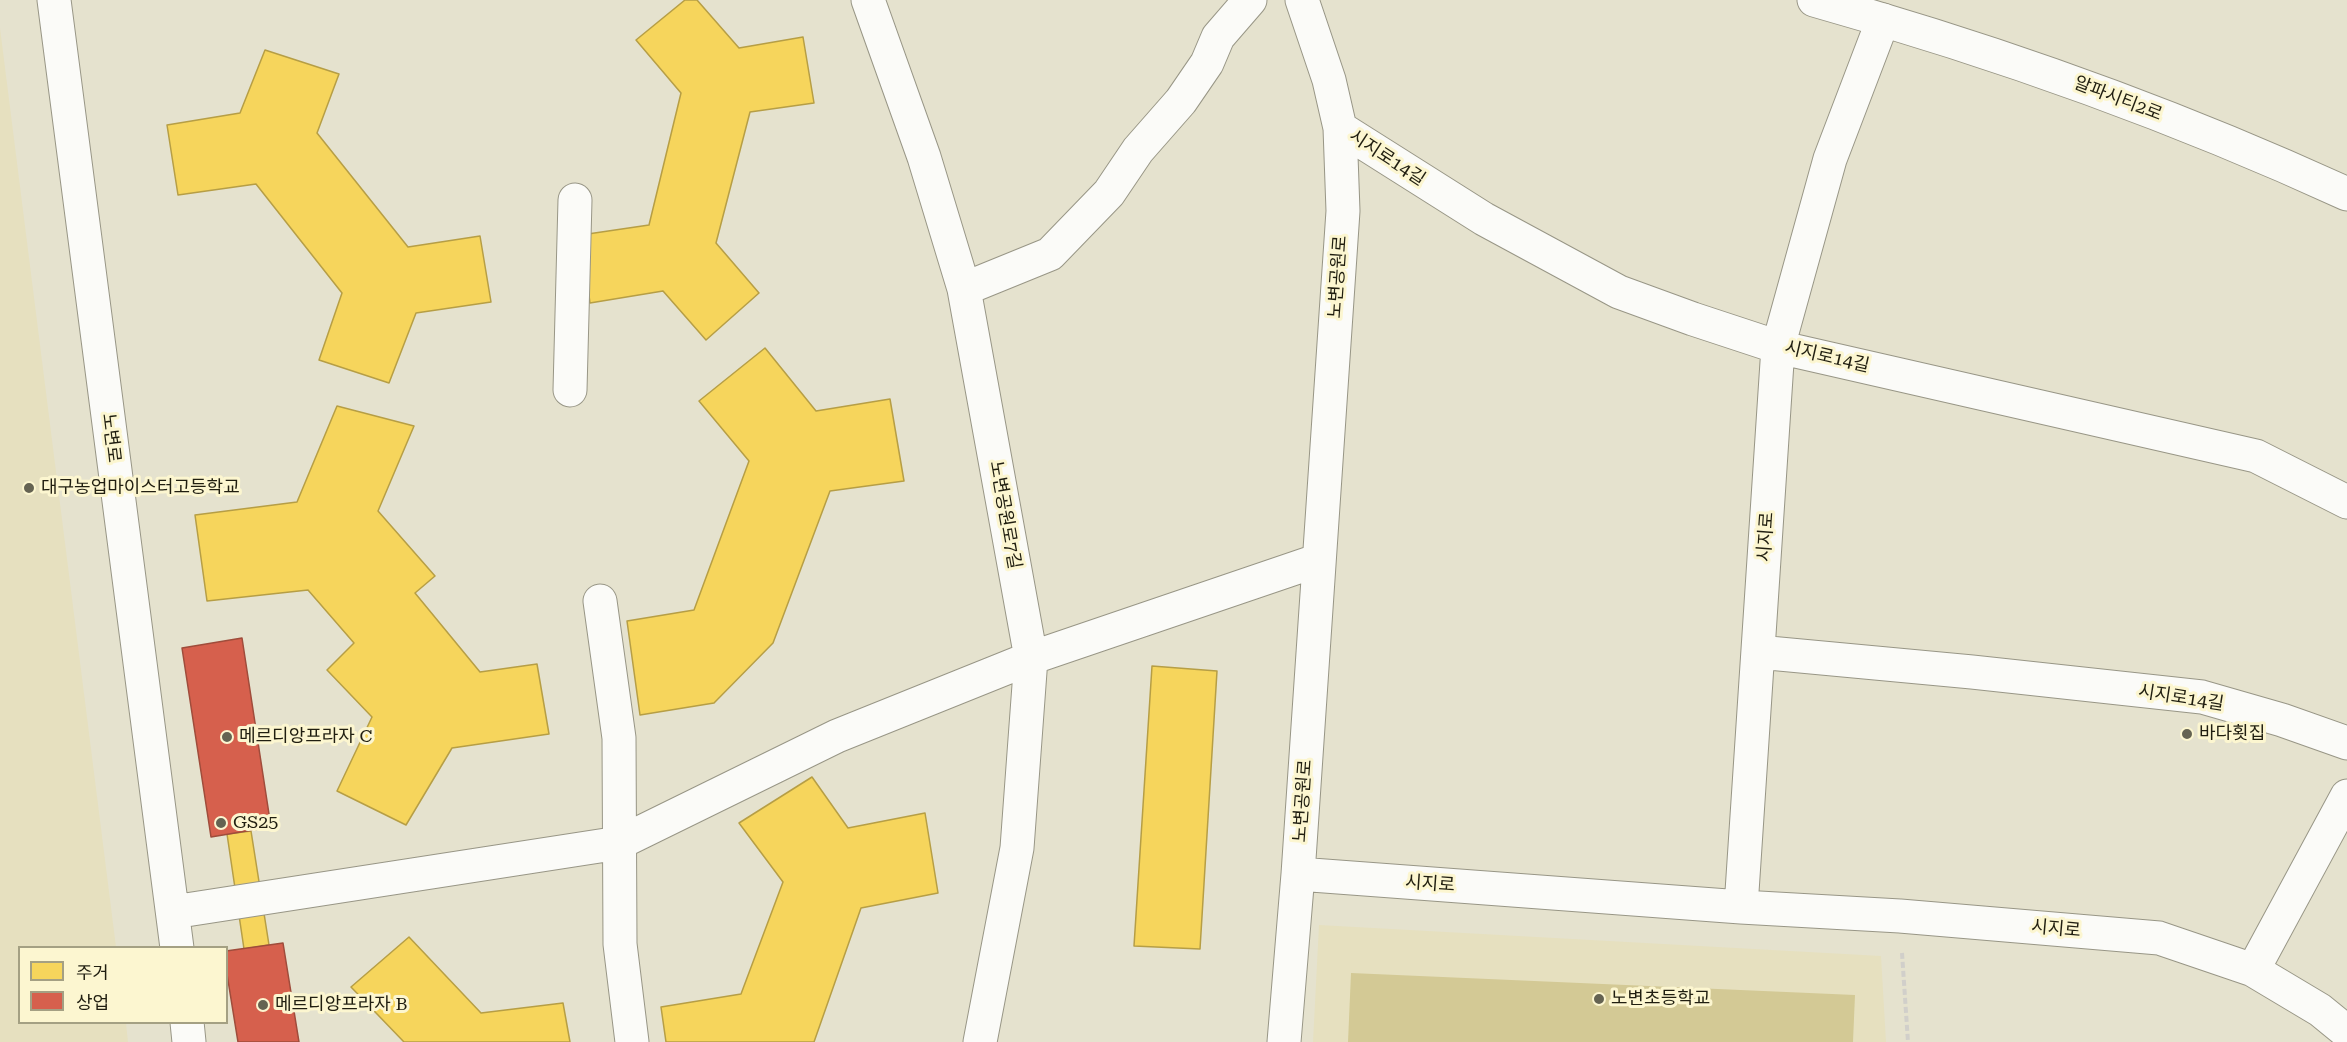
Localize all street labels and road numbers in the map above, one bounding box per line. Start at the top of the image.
street label: 알파시티2로 [2071,72,2165,126]
street label: 시지로14길 [1345,125,1429,191]
street label: 노변공원로 [1324,235,1352,319]
street label: 시지로14길 [1782,337,1872,377]
street label: 노변로 [97,412,125,464]
street label: 노변공원로7길 [985,459,1025,571]
street label: 시지로 [1753,511,1779,563]
street label: 시지로14길 [2137,681,2225,715]
street label: 노변공원로 [1289,759,1317,843]
street label: 시지로 [1404,871,1456,897]
street label: 시지로 [2030,916,2082,942]

